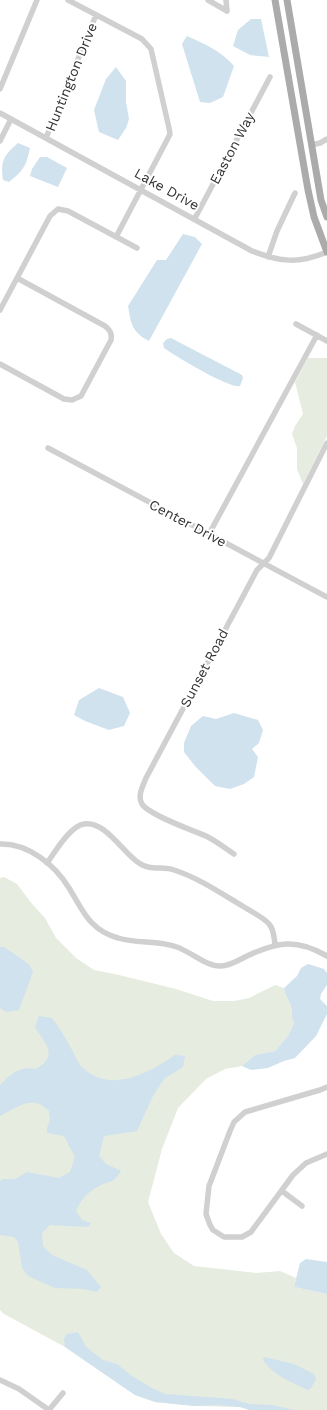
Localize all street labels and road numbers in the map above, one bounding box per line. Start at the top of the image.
street label: Huntington Drive [42,20,100,134]
street label: Easton Way [206,109,258,187]
street label: Lake Drive [132,165,202,213]
street label: Center Drive [147,496,229,550]
street label: Sunset Road [177,626,231,710]

